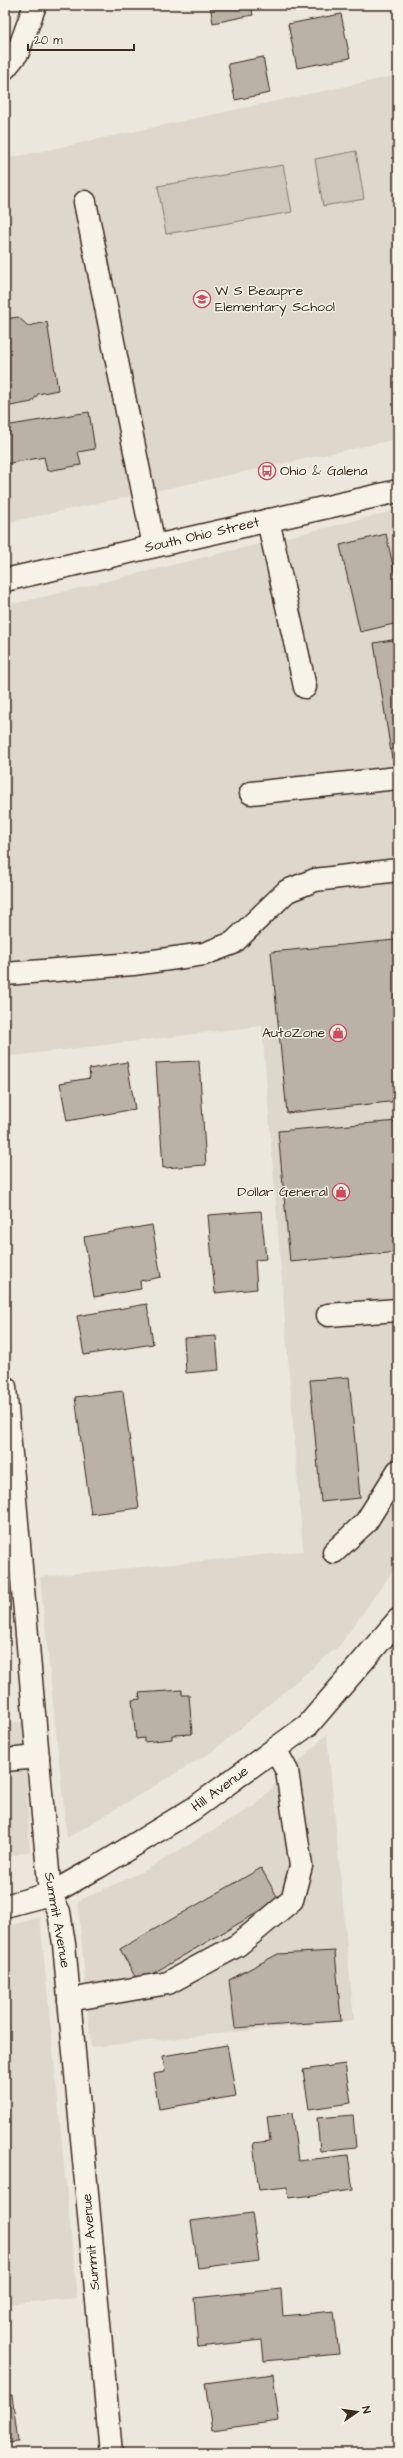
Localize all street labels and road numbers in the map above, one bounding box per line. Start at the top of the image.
street label: South Ohio Street [143,512,262,558]
street label: Hill Avenue [187,1761,253,1817]
street label: Summit Avenue [39,1871,75,1970]
street label: Summit Avenue [77,2193,105,2291]

